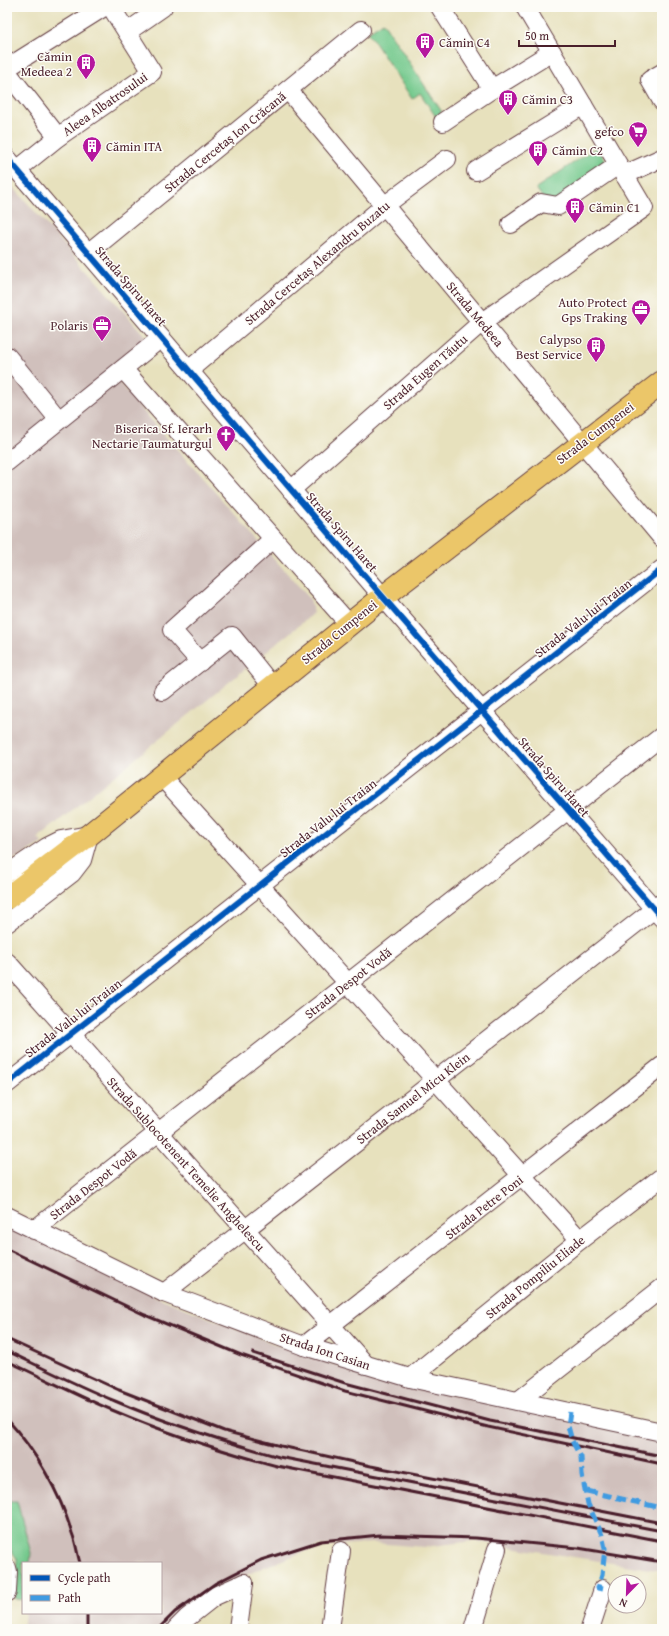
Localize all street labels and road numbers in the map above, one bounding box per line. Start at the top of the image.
street label: Aleea Albatrosului [59,67,152,140]
street label: Strada Cercetaș Ion Crăcană [160,86,291,197]
street label: Strada Cercetaș Alexandru Buzatu [240,196,394,330]
street label: Strada Spiru Haret [91,242,172,331]
street label: Strada Medeea [442,277,509,352]
street label: Strada Eugen Tăutu [379,330,471,414]
street label: Strada Cumpenei [552,397,638,469]
street label: Strada Spiru Haret [302,488,383,577]
street label: Strada Valu lui Traian [530,574,636,662]
street label: Strada Cumpenei [297,595,381,669]
street label: Strada Spiru Haret [514,733,595,822]
street label: Strada Valu lui Traian [275,774,381,862]
street label: Strada Despot Vodă [300,942,396,1023]
street label: Strada Valu lui Traian [20,974,126,1062]
street label: Strada Samuel Micu Klein [352,1047,474,1148]
street label: Strada Sublocotenent Temelie Anghelescu [102,1073,270,1255]
street label: Strada Despot Vodă [45,1143,141,1224]
street label: Strada Petre Poni [441,1170,527,1244]
street label: Strada Pompiliu Eliade [481,1231,589,1323]
street label: Strada Ion Casian [277,1327,374,1375]

